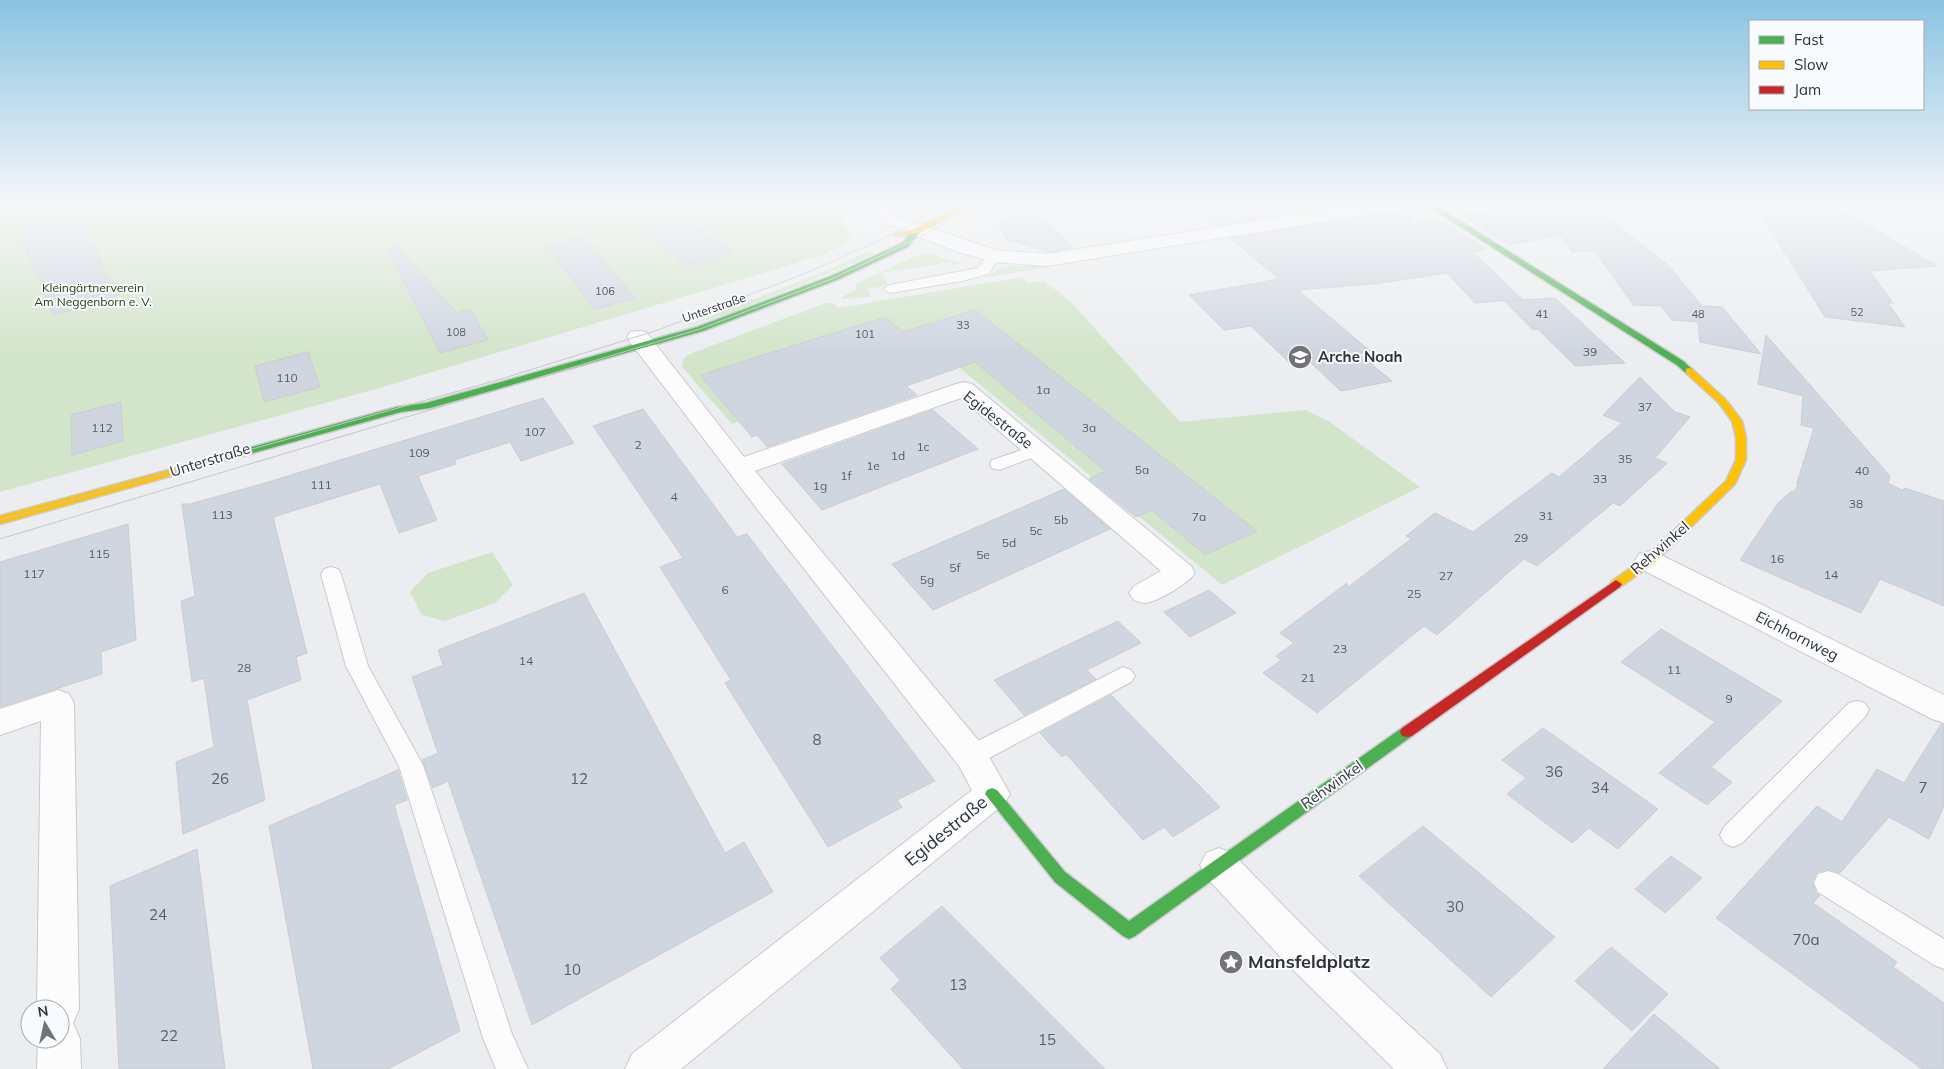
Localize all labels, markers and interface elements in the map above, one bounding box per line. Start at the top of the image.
legend [1749,20,1924,110]
text: Fast [1794,30,1824,49]
text: Slow [1794,55,1828,74]
text: Jam [1794,80,1821,99]
park label: Kleingärtnerverein Am Neggenborn e. V. [34,280,152,309]
house number: 106 [595,284,615,298]
street label: Unterstraße [680,290,748,325]
house number: 52 [1850,305,1864,319]
house number: 41 [1535,307,1549,321]
house number: 48 [1691,307,1705,321]
house number: 33 [956,318,970,332]
house number: 108 [446,325,466,339]
house number: 101 [855,327,875,341]
school or university icon: Arche Noah [1287,344,1313,370]
house number: 39 [1583,344,1597,359]
place label: Arche Noah [1318,347,1403,366]
house number: 110 [276,370,298,385]
house number: 1a [1036,382,1050,397]
street label: Egidestraße [960,387,1037,453]
house number: 37 [1638,399,1652,414]
house number: 112 [91,420,113,435]
house number: 3a [1082,420,1096,435]
house number: 107 [524,424,546,439]
house number: 2 [634,437,642,452]
street label: Unterstraße [167,438,252,481]
house number: 1c [916,439,930,454]
house number: 109 [408,445,430,460]
house number: 1d [891,448,905,463]
house number: 35 [1618,451,1632,466]
house number: 1e [866,458,880,473]
house number: 5a [1135,462,1149,477]
house number: 40 [1855,463,1869,478]
house number: 1f [840,468,853,483]
house number: 33 [1593,471,1607,486]
house number: 111 [310,477,332,492]
house number: 1g [813,478,827,493]
house number: 4 [670,489,678,504]
house number: 38 [1849,496,1863,511]
house number: 113 [211,507,233,522]
house number: 31 [1539,508,1553,523]
house number: 7a [1192,509,1206,524]
house number: 5b [1054,512,1068,527]
street label: Rehwinkel [1626,517,1693,578]
house number: 5c [1029,523,1043,538]
house number: 29 [1514,530,1528,545]
house number: 5d [1002,535,1016,550]
house number: 115 [88,546,110,561]
house number: 5e [976,547,990,562]
house number: 16 [1770,551,1784,566]
house number: 5f [949,560,962,575]
house number: 117 [23,566,45,581]
house number: 14 [1824,567,1838,582]
house number: 27 [1439,568,1453,583]
house number: 5g [920,572,934,587]
house number: 6 [721,582,729,597]
house number: 25 [1407,586,1421,601]
street label: Eichhornweg [1753,607,1842,665]
house number: 23 [1333,641,1347,656]
house number: 14 [519,653,533,668]
house number: 28 [237,660,251,675]
house number: 11 [1667,662,1681,677]
house number: 21 [1301,670,1315,685]
house number: 9 [1725,691,1733,706]
house number: 8 [812,730,822,749]
street label: Rehwinkel [1297,756,1367,813]
house number: 36 [1545,762,1563,781]
house number: 26 [211,769,229,788]
house number: 12 [570,769,588,788]
house number: 34 [1591,778,1609,797]
house number: 7 [1918,778,1928,797]
street label: Egidestraße [900,790,992,871]
house number: 30 [1446,897,1464,916]
house number: 24 [149,905,167,924]
house number: 70a [1792,930,1820,949]
place icon: Mansfeldplatz [1218,949,1244,975]
place label: Mansfeldplatz [1248,950,1370,973]
house number: 10 [563,960,581,979]
house number: 13 [949,975,967,994]
north arrow [20,999,70,1049]
text: N [36,1001,50,1021]
house number: 22 [160,1026,178,1045]
house number: 15 [1038,1030,1056,1049]

